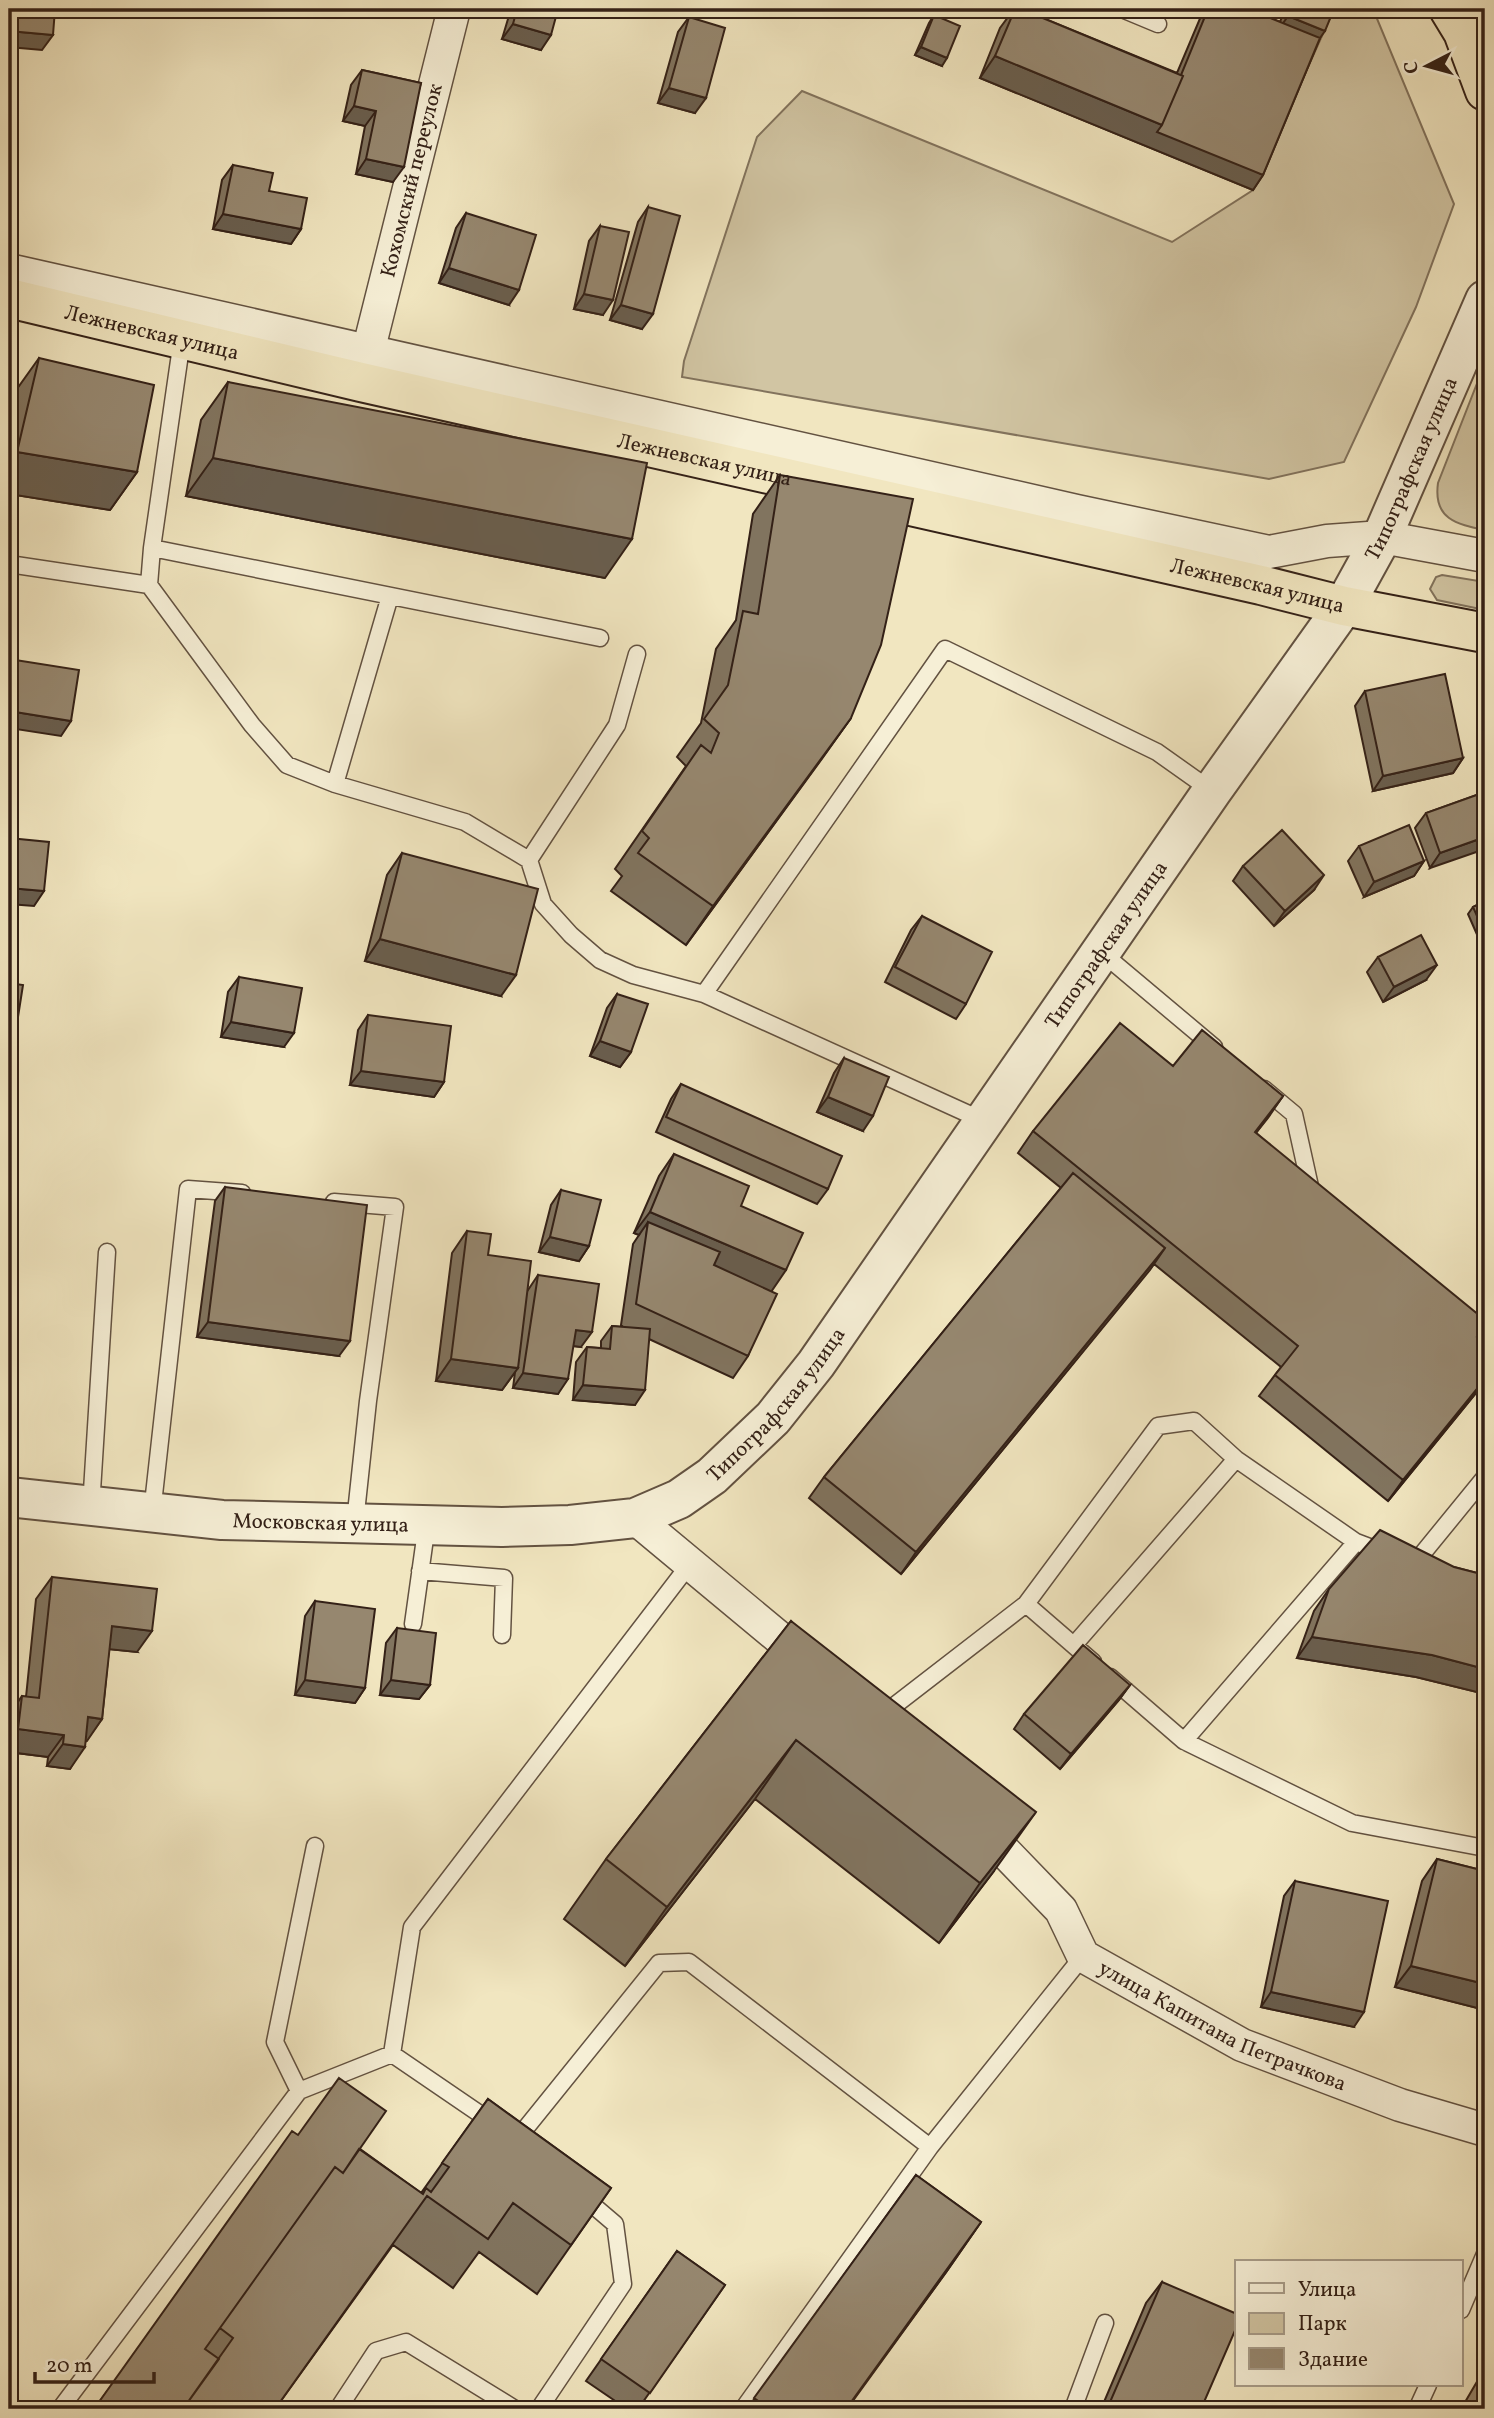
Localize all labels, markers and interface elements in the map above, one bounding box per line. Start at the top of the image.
north arrow [1392,32,1462,102]
text: С [1399,60,1426,75]
street label: Кохомский переулок [374,81,451,281]
street label: Лежневская улица [62,299,242,368]
street label: Типографская улица [1359,373,1466,566]
street label: Лежневская улица [614,427,794,495]
street label: Лежневская улица [1167,552,1347,622]
street label: Типографская улица [1039,856,1175,1035]
street label: Типографская улица [701,1322,853,1490]
street label: Московская улица [232,1507,409,1541]
street label: улица Капитана Петрачкова [1093,1954,1350,2099]
legend [1235,2260,1462,2386]
text: Улица [1298,2276,1356,2305]
text: Парк [1298,2310,1347,2339]
scale bar [35,2341,154,2385]
text: Здание [1298,2346,1368,2375]
text: 20 m [46,2352,92,2381]

